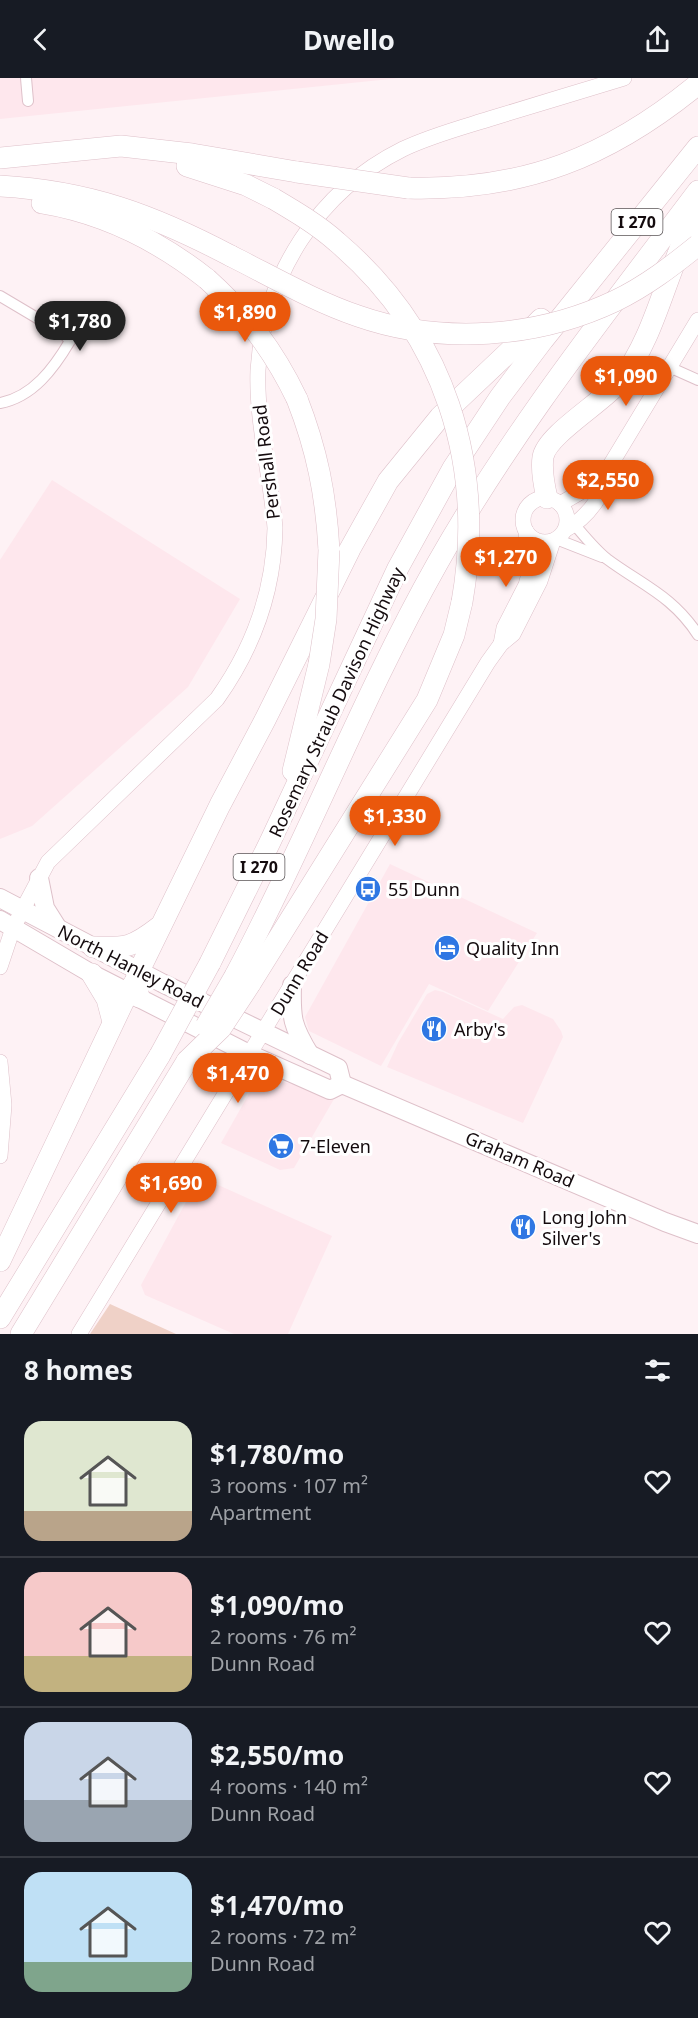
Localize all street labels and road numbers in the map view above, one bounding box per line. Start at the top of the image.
road number: I 270 [612,209,662,235]
street label: Pershall Road [247,403,285,521]
street label: Rosemary Straub Davison Highway [263,562,410,841]
road number: I 270 [234,854,284,880]
street label: North Hanley Road [54,919,208,1013]
street label: Dunn Road [264,926,334,1020]
street label: Graham Road [462,1125,578,1193]

